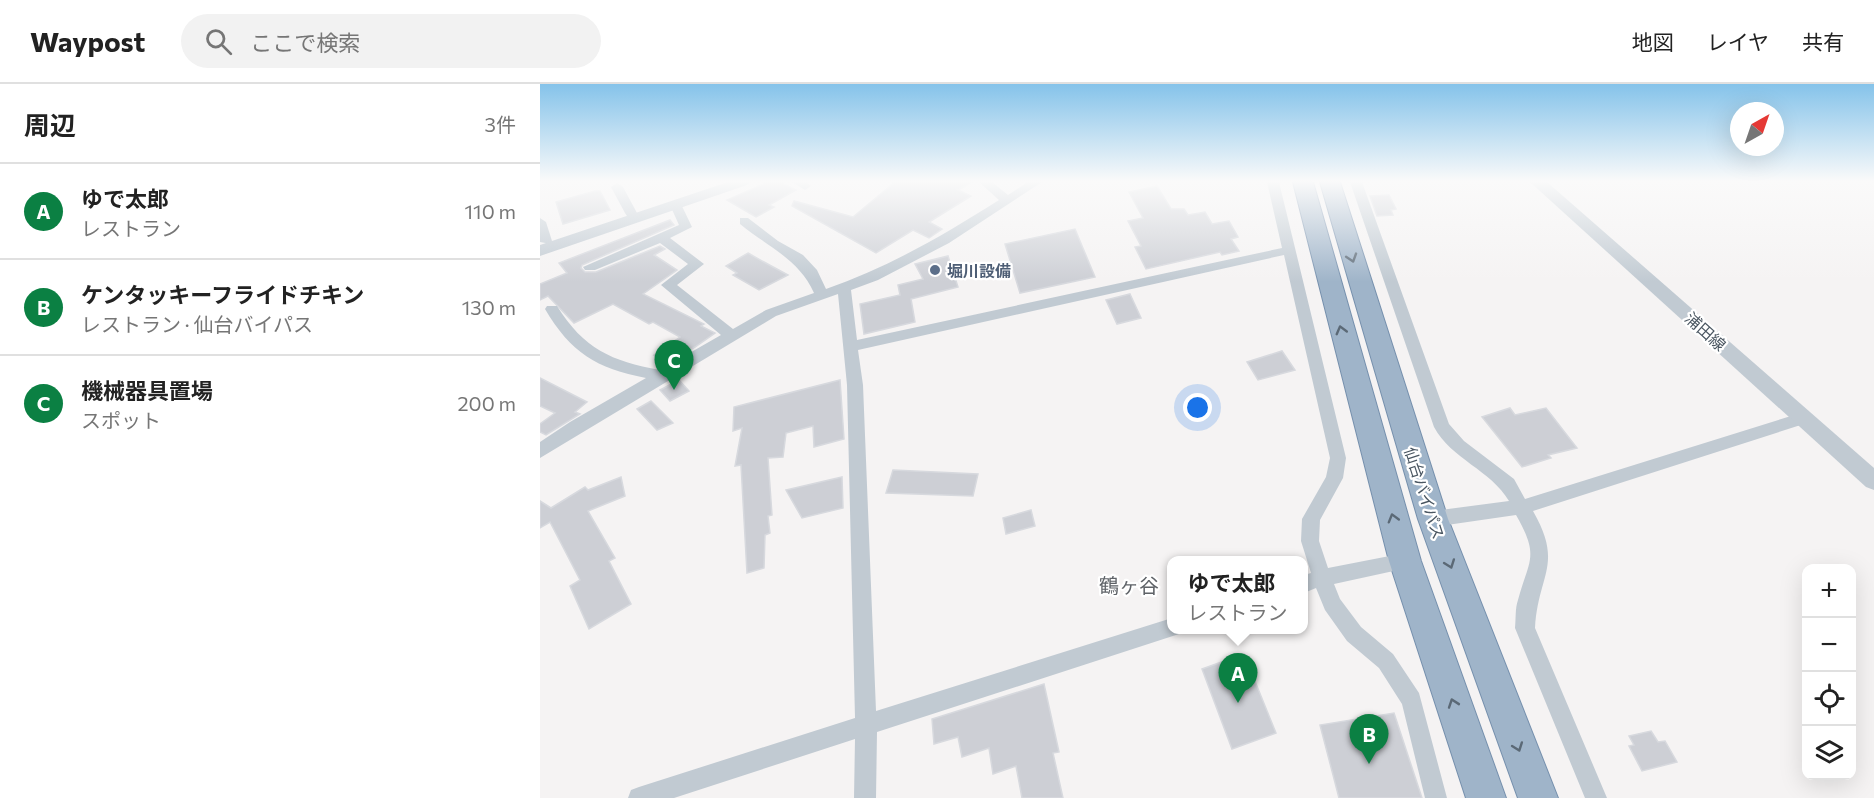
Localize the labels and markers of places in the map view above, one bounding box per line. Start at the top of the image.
place label: 堀川設備 [947,261,1011,280]
marker: 堀川設備 [928,263,942,277]
pin: C [654,340,694,390]
pin: A [1218,654,1258,703]
pin: B [1350,714,1388,764]

